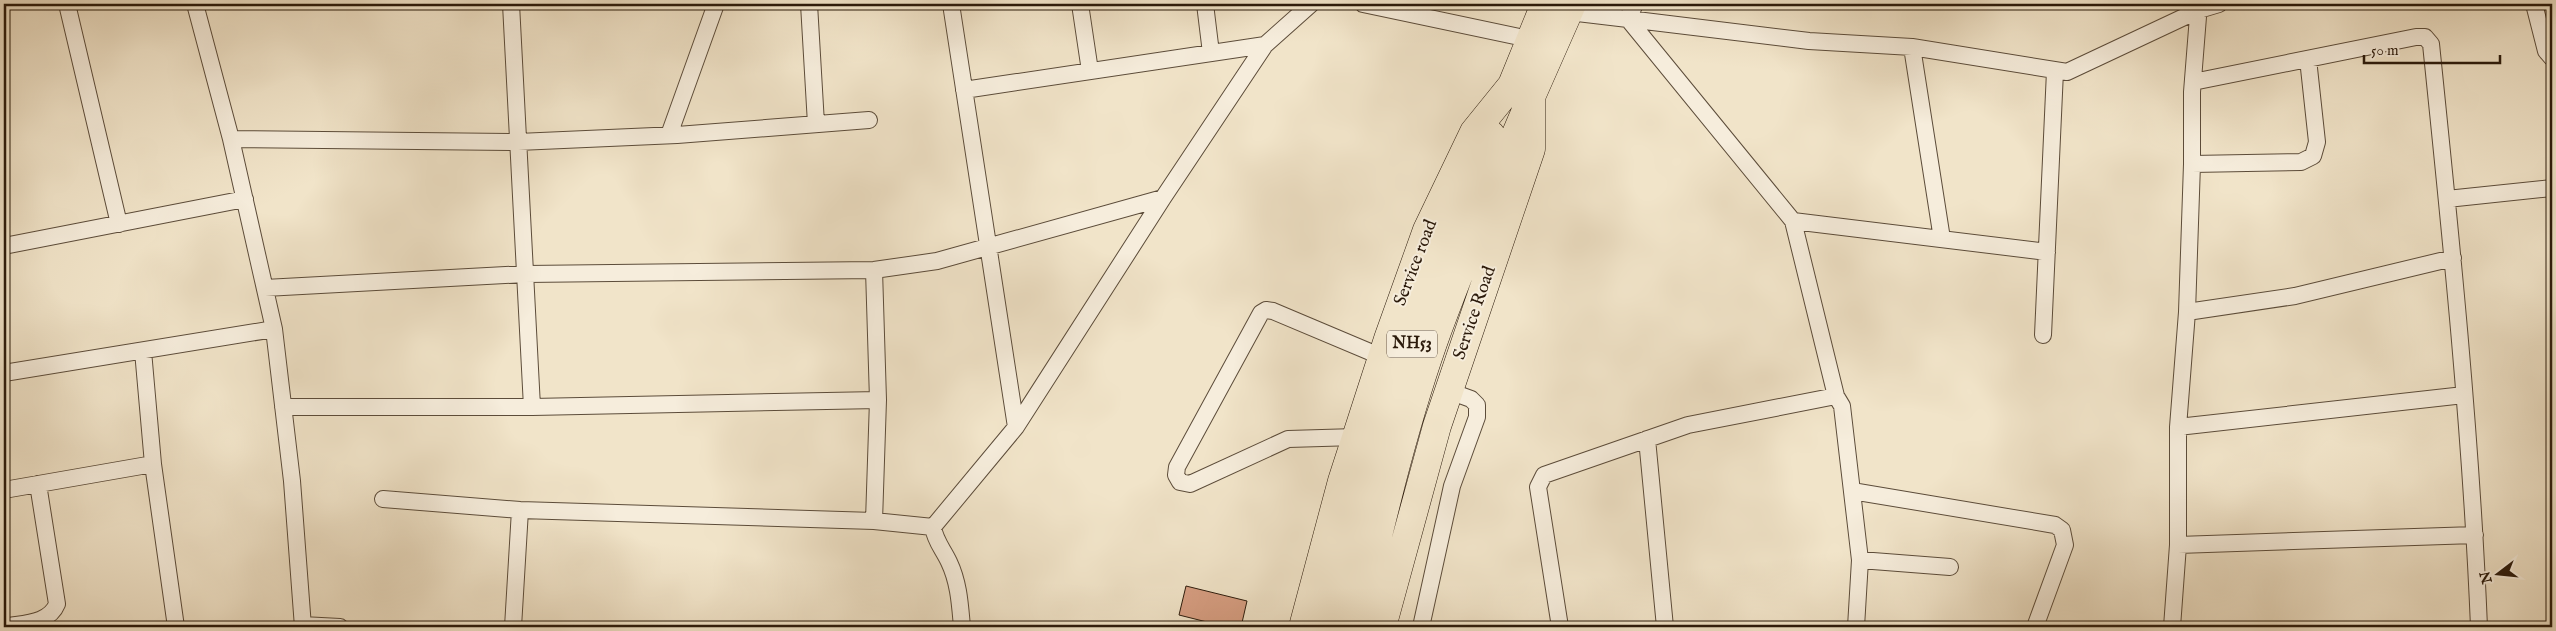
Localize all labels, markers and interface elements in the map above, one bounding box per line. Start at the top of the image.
scale bar [2364,32,2500,64]
text: 50 m [2371,41,2399,60]
street label: Service road [1389,216,1443,309]
street label: Service Road [1448,263,1502,363]
road number: NH53 [1387,330,1437,358]
north arrow [2474,548,2524,598]
text: N [2476,569,2497,587]

